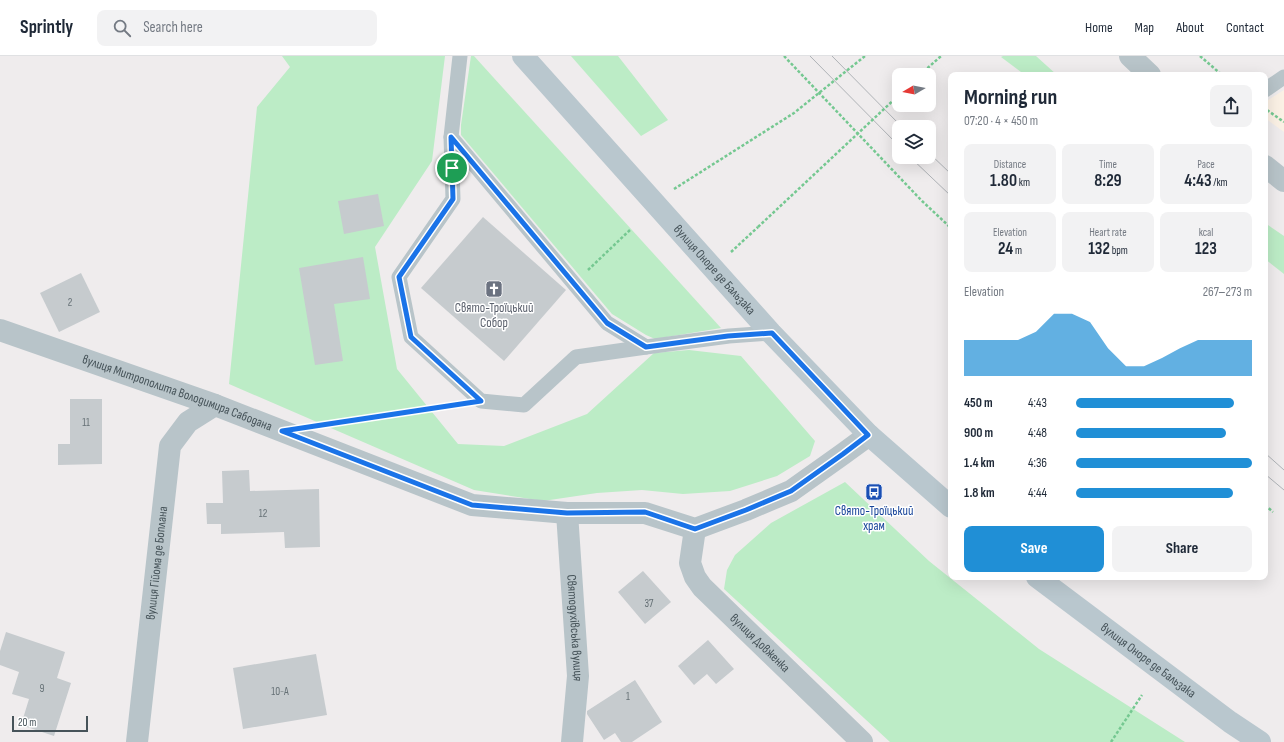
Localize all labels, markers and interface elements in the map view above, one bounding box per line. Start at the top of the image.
search box [97,10,377,46]
text: Sprintly [20,16,73,39]
icon: search [111,17,133,39]
text: Search here [143,18,203,37]
text: Home [1085,19,1113,36]
text: Map [1135,19,1154,36]
text: About [1176,19,1204,36]
text: Contact [1226,19,1264,36]
north arrow [892,68,936,112]
map controls [892,68,936,164]
text: Morning run [964,84,1057,111]
button: share [1210,85,1252,127]
text: 07:20 · 4 × 450 m [964,113,1038,129]
button: layers [892,120,936,164]
pin [435,151,469,185]
icon: arrive [441,157,463,179]
text: Distance [994,158,1026,171]
text: Time [1099,158,1117,171]
text: Pace [1197,158,1215,171]
text: 1.80 [990,171,1017,191]
text: 8:29 [1094,171,1122,191]
text: 4:43 [1184,171,1212,191]
text: km [1017,176,1030,189]
text: /km [1212,176,1228,189]
street label: вулиця Оноре де Бальзака [670,222,759,318]
text: Elevation [993,226,1027,239]
text: Heart rate [1089,226,1127,239]
text: kcal [1199,226,1213,239]
text: 24 [998,239,1013,259]
text: 132 [1088,239,1110,259]
text: 123 [1195,239,1217,259]
text: m [1013,244,1022,257]
text: bpm [1110,244,1128,257]
church icon: Свято-Троїцький Собор [484,279,504,299]
text: Elevation [964,284,1004,300]
text: 267–273 m [1203,284,1252,300]
house number: 2 [68,296,73,309]
place label: Свято-Троїцький Собор [455,300,533,331]
street label: вулиця Митрополита Володимира Сабодана [80,351,274,434]
text: 450 m [964,395,993,411]
text: 4:43 [1028,395,1047,411]
house number: 11 [82,416,90,429]
text: 900 m [964,425,993,441]
text: 4:48 [1028,425,1047,441]
text: 1.4 km [964,455,995,471]
text: 4:36 [1028,455,1047,471]
bus stop icon: Свято-Троїцький храм [864,482,884,502]
text: 1.8 km [964,485,995,501]
text: 4:44 [1028,485,1047,501]
place label: Свято-Троїцький храм [835,503,913,534]
street label: вулиця Гійома де Боплана [143,506,171,621]
house number: 12 [259,507,268,520]
button: Save [964,526,1104,572]
button: Share [1112,526,1252,572]
street label: Святодухівська вулиця [563,574,586,682]
house number: 37 [644,597,654,610]
street label: вулиця Довженка [726,610,793,676]
street label: вулиця Оноре де Бальзака [1097,619,1199,701]
house number: 9 [40,682,45,695]
house number: 10-А [271,685,289,698]
house number: 1 [626,690,630,703]
scale bar [12,714,88,733]
text: 20 m [18,716,36,729]

